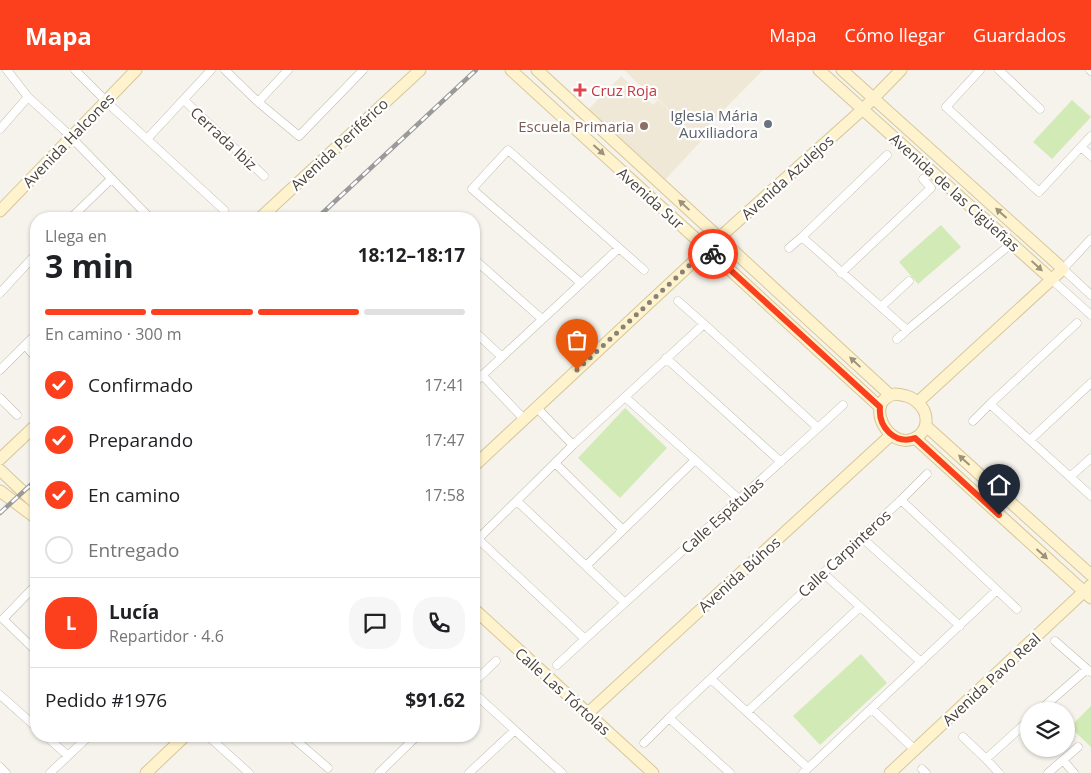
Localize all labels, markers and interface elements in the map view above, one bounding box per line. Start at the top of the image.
text: Mapa [25,19,92,52]
text: Mapa [769,23,816,47]
text: Cómo llegar [844,23,945,47]
text: Guardados [973,23,1066,47]
place label: Cruz Roja [591,80,657,100]
marker: Cruz Roja [573,83,587,97]
street label: Avenida Halcones [18,88,118,192]
street label: Avenida Periférico [286,93,392,195]
street label: Cerrada Ibiz [186,102,262,174]
place label: Iglesia Mária Auxiliadora [670,105,758,142]
place label: Escuela Primaria [518,116,634,136]
marker: Iglesia Mária Auxiliadora [762,118,774,130]
marker: Escuela Primaria [638,120,650,132]
street label: Avenida de las Cigüeñas [886,128,1024,256]
street label: Avenida Azulejos [737,130,837,224]
one-way arrow [592,144,604,156]
street label: Avenida Sur [613,163,689,233]
one-way arrow [678,199,690,211]
one-way arrow [995,207,1007,219]
text: Llega en [45,225,107,247]
courier [688,229,738,279]
icon: bike [699,240,727,268]
text: 18:12–18:17 [358,242,465,268]
text: 3 min [45,244,134,287]
one-way arrow [1031,260,1043,272]
pin [556,319,598,370]
text: En camino · 300 m [45,323,182,345]
icon: bag [563,326,591,354]
one-way arrow [849,356,861,368]
icon: check [45,371,73,399]
text: Confirmado [88,372,193,398]
text: 17:41 [424,374,465,396]
icon: check [45,426,73,454]
text: Preparando [88,427,193,453]
text: 17:47 [424,429,465,451]
one-way arrow [958,454,970,466]
pin [978,464,1020,515]
icon: home [985,471,1013,499]
street label: Calle Espátulas [676,473,768,557]
icon: check [45,481,73,509]
text: En camino [88,482,180,508]
text: 17:58 [424,484,465,506]
street label: Calle Carpinteros [793,505,895,601]
street label: Avenida Búhos [694,532,784,616]
text: Entregado [88,537,179,563]
one-way arrow [1035,548,1048,559]
button: chat [349,597,401,649]
button: phone [413,597,465,649]
text: Lucía [109,599,159,625]
text: L [66,610,76,636]
text: Repartidor · 4.6 [109,625,224,647]
street label: Avenida Pavo Real [938,628,1044,730]
street label: Calle Las Tórtolas [511,643,615,739]
text: Pedido #1976 [45,687,167,713]
text: $91.62 [405,687,465,713]
map controls [1020,702,1075,757]
button: layers [1020,702,1075,757]

